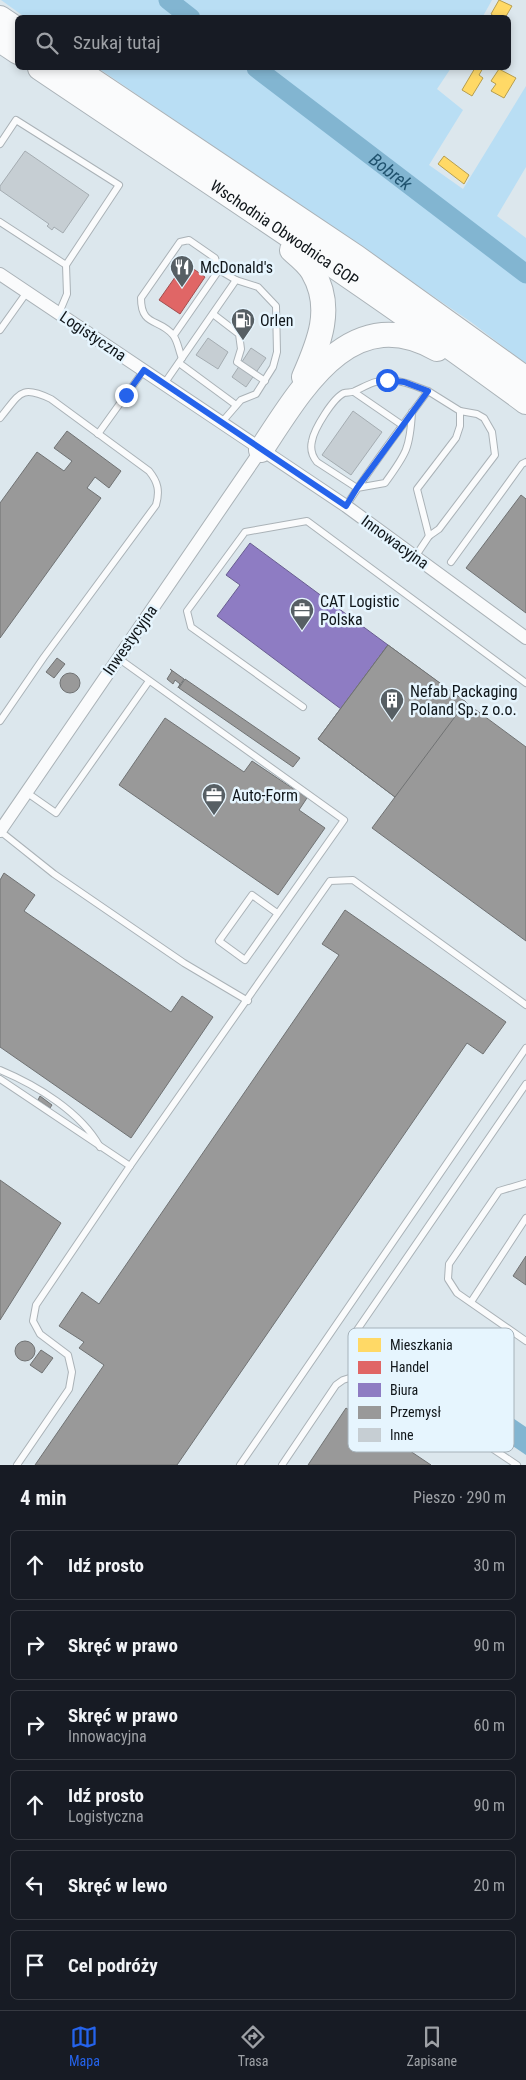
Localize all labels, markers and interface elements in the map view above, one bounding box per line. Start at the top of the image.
search box [15,15,511,70]
icon: search [33,29,61,57]
text: Szukaj tutaj [73,31,160,54]
water label: Bobrek [366,148,418,195]
street label: Wschodnia Obwodnica GOP [207,176,363,290]
restaurant icon: McDonald's [169,254,195,288]
place label: McDonald's [200,258,273,277]
street label: Logistyczna [56,307,130,365]
fuel station icon: Orlen [230,307,256,341]
place label: Orlen [260,311,293,330]
route start [376,369,399,392]
route end [115,384,138,407]
street label: Innowacyjna [358,511,432,573]
place label: CAT Logistic Polska [320,592,399,629]
office icon: CAT Logistic Polska [289,597,315,631]
street label: Inwestycyjna [99,601,161,679]
place label: Nefab Packaging Poland Sp. z o.o. [410,682,518,719]
building icon: Nefab Packaging Poland Sp. z o.o. [379,687,405,721]
office icon: Auto-Form [201,782,227,816]
place label: Auto-Form [232,786,298,805]
legend [348,1328,514,1452]
text: Mieszkania [390,1337,453,1353]
text: Handel [390,1359,429,1375]
text: Biura [390,1382,418,1398]
text: Przemysł [390,1404,441,1420]
text: Inne [390,1427,414,1443]
text: 4 min [20,1486,67,1510]
text: Pieszo · 290 m [413,1488,506,1507]
icon: ahead [21,1551,49,1579]
text: Idź prosto [68,1554,144,1577]
text: 30 m [473,1556,505,1575]
icon: right [21,1631,49,1659]
text: Skręć w prawo [68,1634,178,1657]
text: 90 m [473,1636,505,1655]
text: Skręć w prawo [68,1704,178,1727]
icon: right [21,1711,49,1739]
text: 60 m [473,1716,505,1735]
text: Innowacyjna [68,1727,147,1746]
text: Idź prosto [68,1784,144,1807]
icon: ahead [21,1791,49,1819]
text: 90 m [473,1796,505,1815]
text: Logistyczna [68,1807,144,1826]
icon: left [21,1871,49,1899]
text: Skręć w lewo [68,1874,167,1897]
text: 20 m [473,1876,505,1895]
icon: arrive [21,1951,49,1979]
text: Cel podróży [68,1954,158,1977]
tab: Mapa [69,2023,100,2069]
tab: Trasa [238,2023,268,2069]
tab: Zapisane [406,2023,457,2069]

